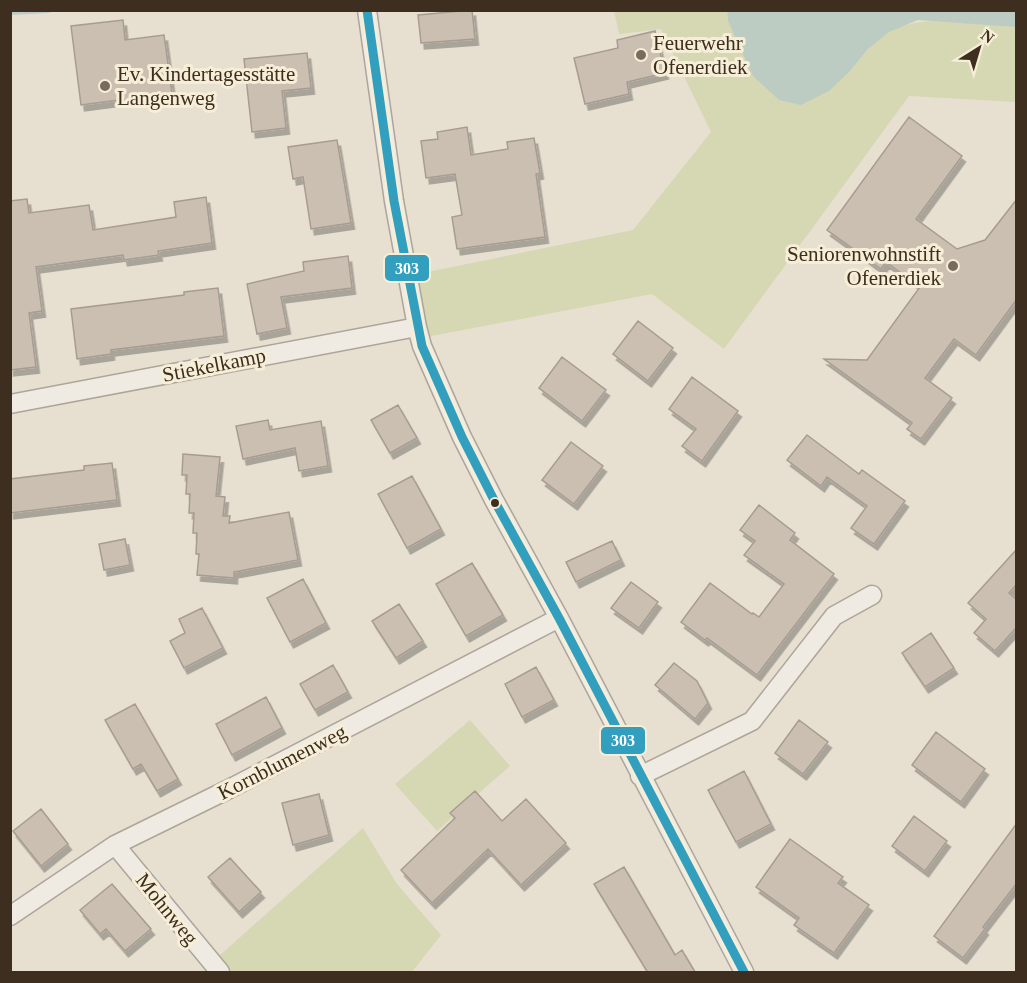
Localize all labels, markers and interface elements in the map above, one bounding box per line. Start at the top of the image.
north arrow [949,18,1009,78]
text: N [978,26,998,47]
place label: Feuerwehr Ofenerdiek [653,31,748,79]
marker: Feuerwehr Ofenerdiek [634,48,648,62]
place label: Ev. Kindertagesstätte Langenweg [117,62,295,110]
marker: Ev. Kindertagesstätte Langenweg [98,79,112,93]
place label: Seniorenwohnstift Ofenerdiek [787,242,941,290]
line badge: 303 [384,254,430,282]
marker: Seniorenwohnstift Ofenerdiek [946,259,960,273]
text: 303 [395,260,419,277]
street label: Stiekelkamp [160,343,268,387]
unlabelled marker [489,497,501,509]
street label: Kornblumenweg [214,719,351,805]
line badge: 303 [600,726,646,755]
text: 303 [611,732,635,749]
street label: Mohnweg [131,868,203,950]

